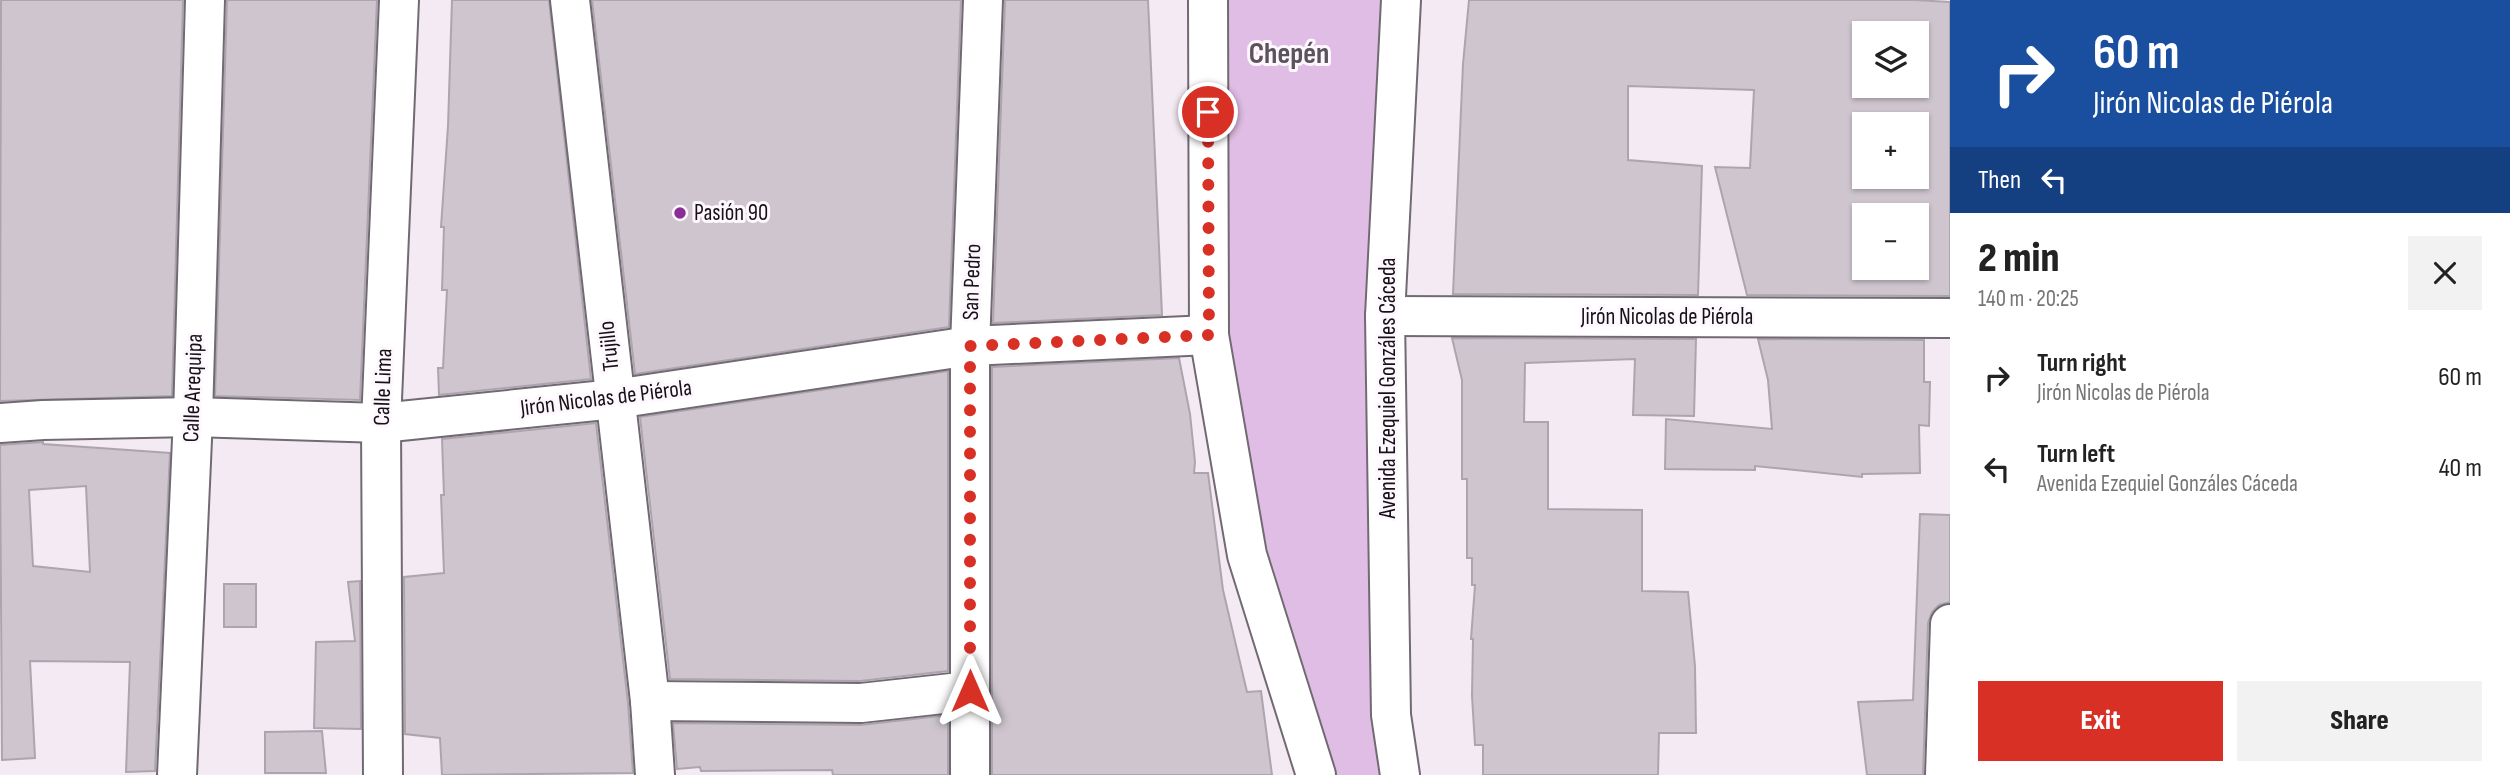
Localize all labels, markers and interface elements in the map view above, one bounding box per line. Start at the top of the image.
map controls [1852,21,1929,280]
button: layers [1852,21,1929,98]
text: 60 m [2093,24,2180,83]
icon: right [1978,28,2069,119]
district label: Chepén [1249,36,1329,72]
pin [1178,82,1238,142]
text: Jirón Nicolas de Piérola [2093,84,2333,123]
icon: arrive [1189,93,1227,131]
button: + [1852,112,1929,189]
icon: left [2035,161,2073,199]
text: Then [1978,165,2021,196]
place label: Pasión 90 [694,199,768,227]
button: − [1852,203,1929,280]
marker: Pasión 90 [672,205,688,221]
text: 2 min [1978,233,2059,284]
button: close [2408,236,2482,310]
street label: San Pedro [957,243,987,321]
street label: Avenida Ezequiel Gonzáles Cáceda [1374,258,1402,519]
text: 140 m · 20:25 [1978,285,2079,313]
street label: Jirón Nicolas de Piérola [1580,303,1753,331]
street label: Trujillo [592,319,626,373]
street label: Calle Arequipa [177,333,209,443]
street label: Calle Lima [368,348,398,426]
text: Turn right [2037,348,2126,379]
icon: right [1978,359,2016,397]
text: 60 m [2438,362,2482,393]
street label: Jirón Nicolas de Piérola [518,374,693,423]
text: Jirón Nicolas de Piérola [2037,379,2210,407]
text: Turn left [2037,439,2115,470]
icon: left [1978,450,2016,488]
text: 40 m [2439,453,2482,484]
text: Avenida Ezequiel Gonzáles Cáceda [2037,470,2298,498]
position arrow [933,654,1007,728]
button: Exit [1978,681,2223,761]
button: Share [2237,681,2482,761]

